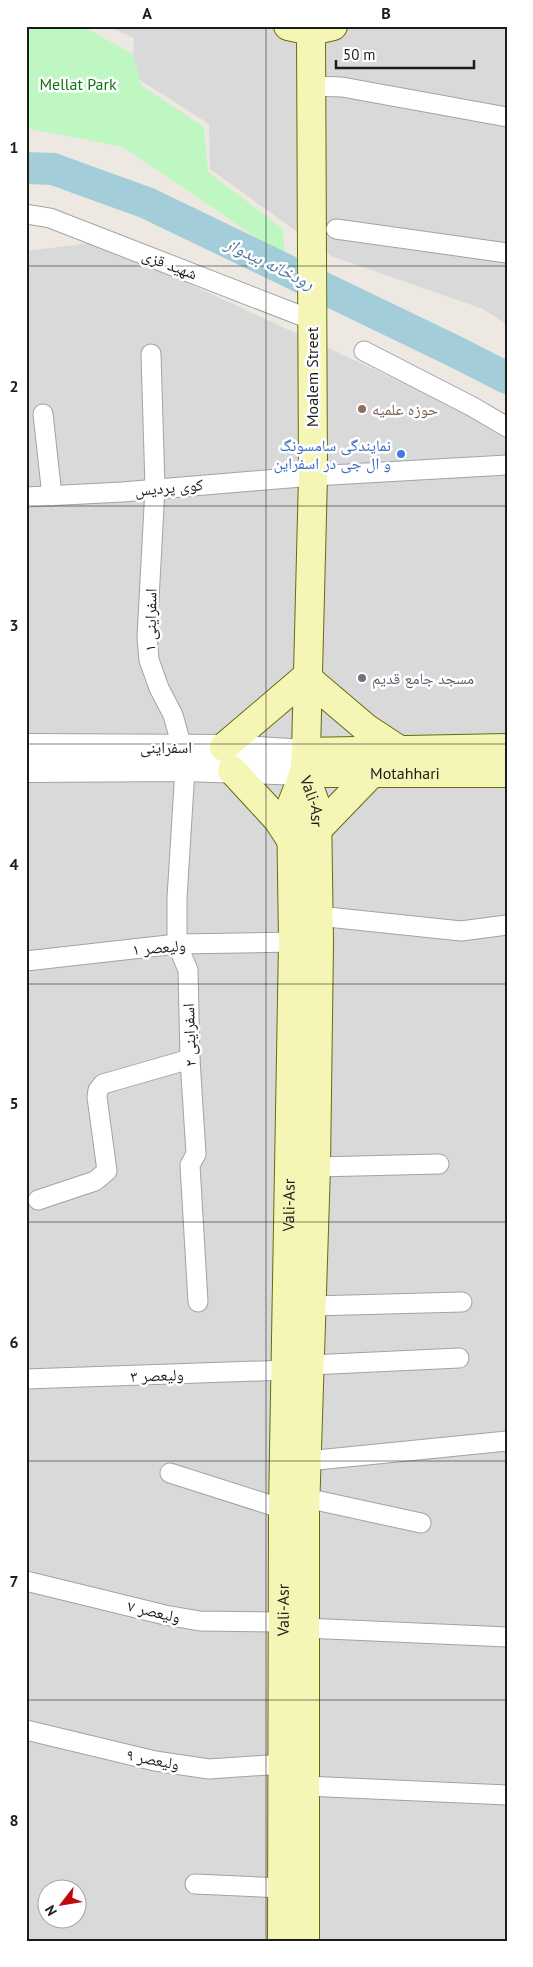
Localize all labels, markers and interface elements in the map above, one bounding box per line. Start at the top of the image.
text: A [142,3,152,23]
text: B [381,3,391,23]
scale bar [336,38,473,70]
text: 50 m [343,45,376,64]
park label: Mellat Park [39,74,117,94]
text: 1 [9,137,19,157]
water label: رودخانه بیدواز [220,231,318,294]
street label: شهید قزی [139,244,200,285]
street label: Moalem Street [302,326,322,427]
text: 2 [9,376,19,396]
place label: حوزه علمیه [372,399,438,419]
marker: حوزه علمیه [356,403,368,415]
place label: نمایندگی سامسونگ و ال جی در اسفراین [273,435,391,474]
marker: نمایندگی سامسونگ و ال جی در اسفراین [395,448,407,460]
street label: کوی پردیس [134,474,204,501]
street label: اسفراینی ۱ [139,588,162,652]
text: 3 [9,615,19,635]
place label: مسجد جامع قدیم [372,668,474,689]
marker: مسجد جامع قدیم [356,672,368,684]
street label: اسفراینی [140,737,192,758]
street label: Motahhari [370,763,440,783]
street label: Vali-Asr [296,772,327,828]
text: 4 [9,854,19,874]
street label: ولیعصر ۱ [131,935,187,959]
street label: اسفراینی ۲ [178,1003,201,1067]
text: 5 [9,1093,19,1113]
street label: Vali-Asr [278,1178,299,1233]
text: 6 [9,1332,19,1352]
street label: ولیعصر ۳ [130,1364,184,1386]
text: 7 [9,1571,19,1591]
street label: Vali-Asr [273,1583,293,1637]
street label: ولیعصر ۷ [126,1595,182,1627]
street label: ولیعصر ۹ [125,1744,181,1774]
text: 8 [9,1810,19,1830]
north arrow [38,1880,88,1930]
text: N [41,1902,61,1919]

